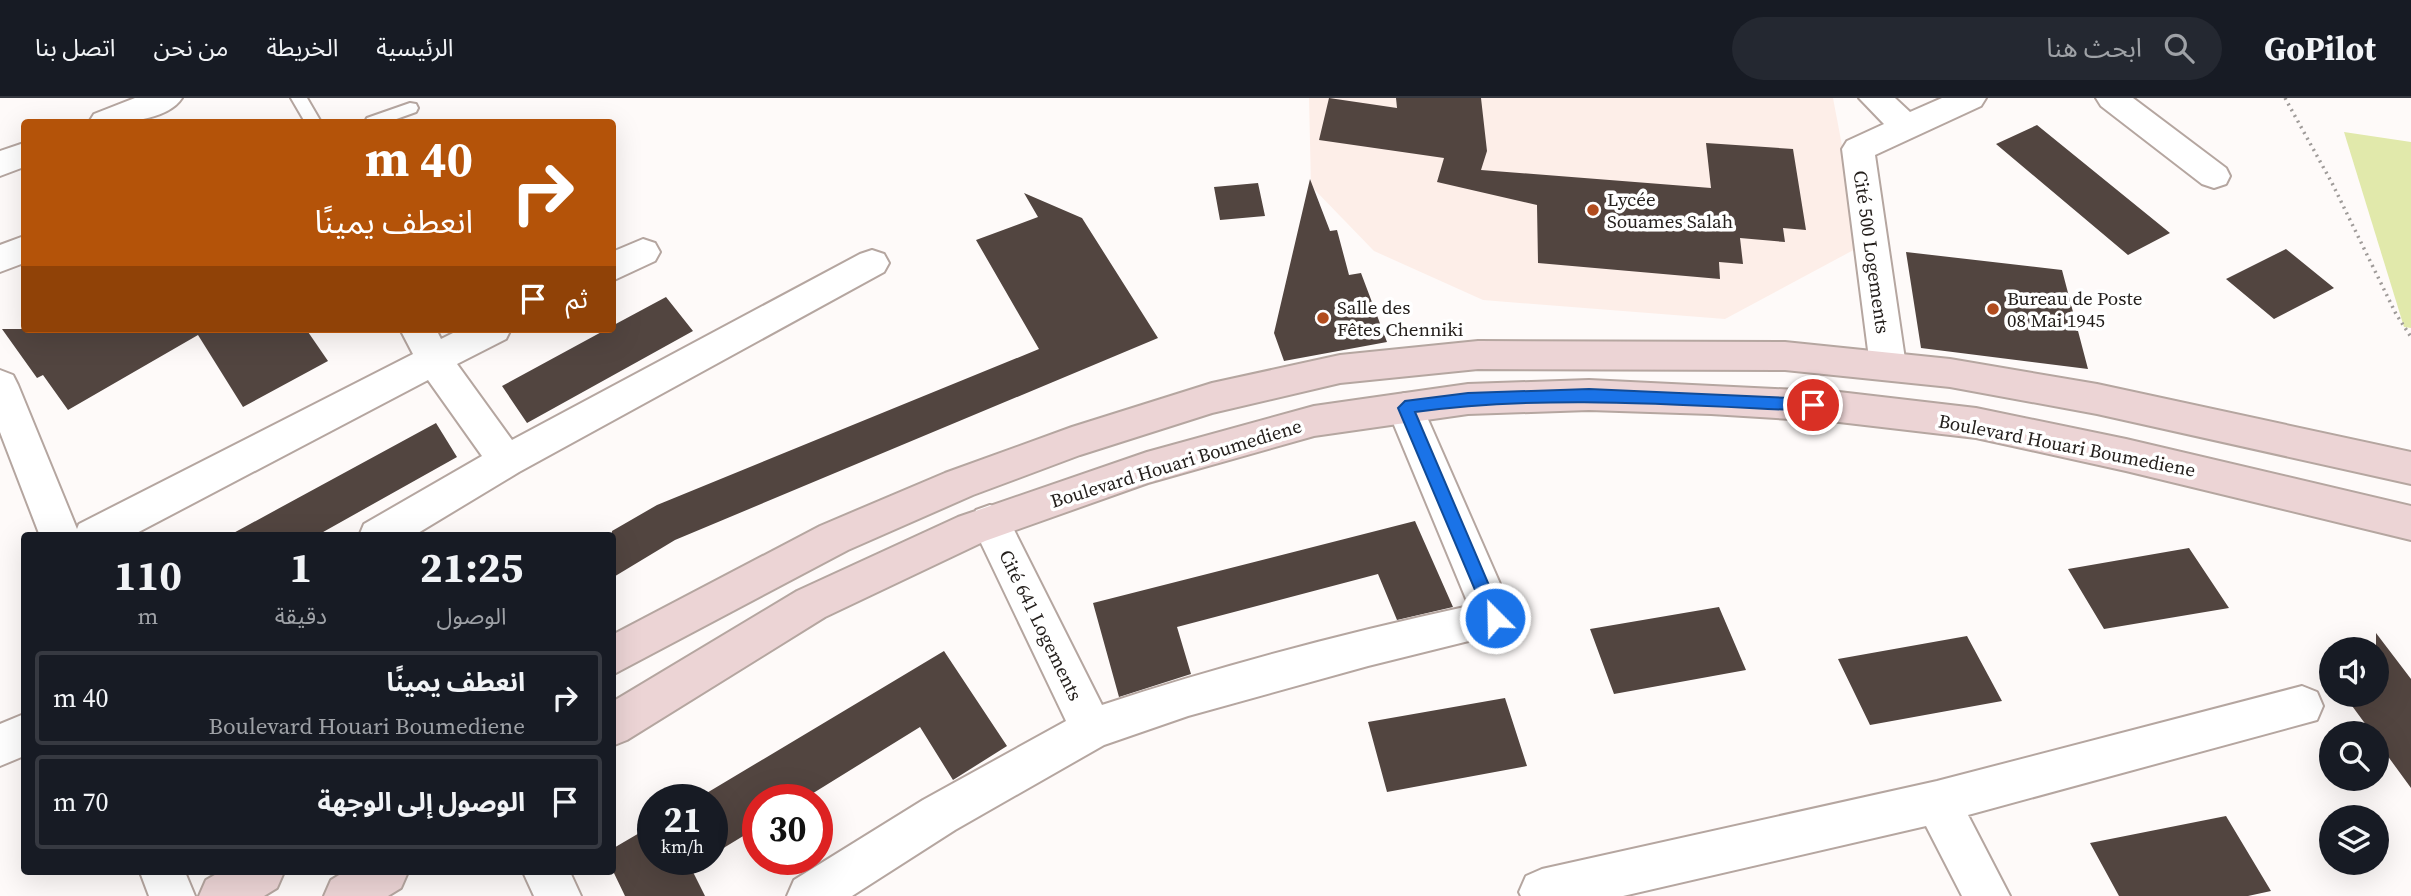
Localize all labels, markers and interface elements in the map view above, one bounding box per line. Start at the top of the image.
search box [1732,17,2222,80]
text: GoPilot [2264,26,2376,71]
icon: search [2160,29,2198,67]
text: ابحث هنا [2046,30,2142,66]
text: اتصل بنا [35,31,115,64]
text: من نحن [153,31,228,64]
text: الخريطة [266,31,338,64]
text: الرئيسية [376,31,454,64]
text: 40 m [365,125,473,192]
icon: right [497,147,588,238]
street label: Cité 500 Logements [1848,169,1896,335]
place label: Lycée Souames Salah [1607,186,1733,234]
text: انعطف يمينًا [315,200,473,244]
marker: Lycée Souames Salah [1585,202,1601,218]
icon: arrive [514,280,552,318]
text: ثم [566,281,588,317]
place label: Bureau de Poste 08 Mai 1945 [2007,285,2142,333]
place label: Salle des Fêtes Chenniki [1337,294,1464,342]
marker: Bureau de Poste 08 Mai 1945 [1985,301,2001,317]
marker: Salle des Fêtes Chenniki [1315,310,1331,326]
pin [1783,375,1843,435]
icon: arrive [1794,386,1832,424]
street label: Boulevard Houari Boumediene [1936,407,2198,483]
street label: Boulevard Houari Boumediene [1047,412,1305,514]
text: 1 [289,538,312,596]
text: 21:25 [420,538,523,596]
street label: Cité 641 Logements [993,545,1089,705]
text: 110 [114,546,182,604]
position arrow [1458,581,1532,655]
text: m [137,600,158,632]
text: دقيقة [275,600,327,632]
text: الوصول [437,600,506,632]
map controls [2319,637,2389,875]
button: sound [2319,637,2389,707]
text: انعطف يمينًا [386,664,525,700]
icon: right [546,679,584,717]
text: 40 m [53,680,109,716]
text: Boulevard Houari Boumediene [209,710,525,742]
button: search [2319,721,2389,791]
icon: arrive [546,783,584,821]
text: 70 m [53,784,109,820]
text: الوصول إلى الوجهة [318,784,525,820]
speed limit sign: 30 [742,784,833,875]
text: 21 [664,796,701,844]
button: layers [2319,805,2389,875]
text: km/h [661,834,704,859]

